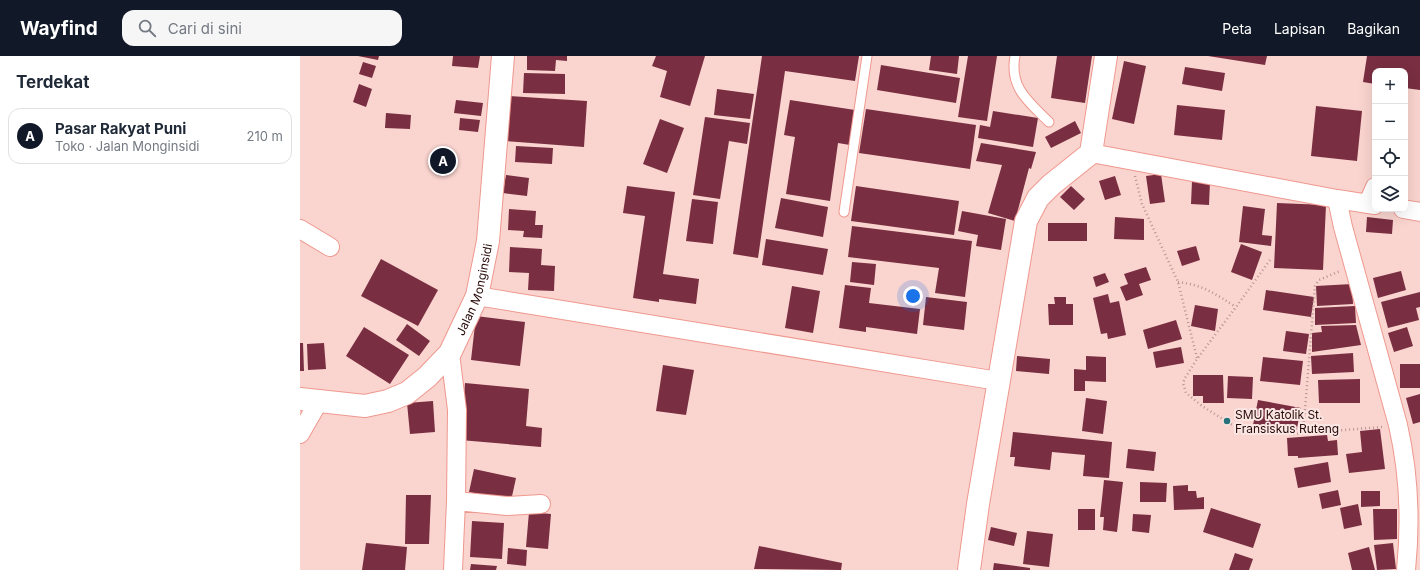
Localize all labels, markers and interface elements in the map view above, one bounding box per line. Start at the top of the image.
search box [122,10,402,46]
text: Wayfind [20,17,98,40]
icon: search [136,17,158,39]
text: Cari di sini [168,19,242,38]
text: Peta [1222,20,1252,37]
text: Lapisan [1274,20,1325,37]
text: Bagikan [1347,20,1400,37]
map controls [1372,68,1408,212]
button: + [1372,68,1408,104]
text: Terdekat [16,72,89,92]
button: − [1372,104,1408,140]
text: Pasar Rakyat Puni [55,119,186,138]
text: A [25,128,35,144]
text: 210 m [247,128,283,144]
text: Toko · Jalan Monginsidi [55,138,200,154]
button: locate [1372,140,1408,176]
pin: A [430,146,456,176]
button: layers [1372,176,1408,212]
street label: Jalan Monginsidi [452,242,495,337]
your location [903,286,923,306]
place label: SMU Katolik St. Fransiskus Ruteng [1235,407,1339,436]
marker: SMU Katolik St. Fransiskus Ruteng [1222,416,1232,426]

